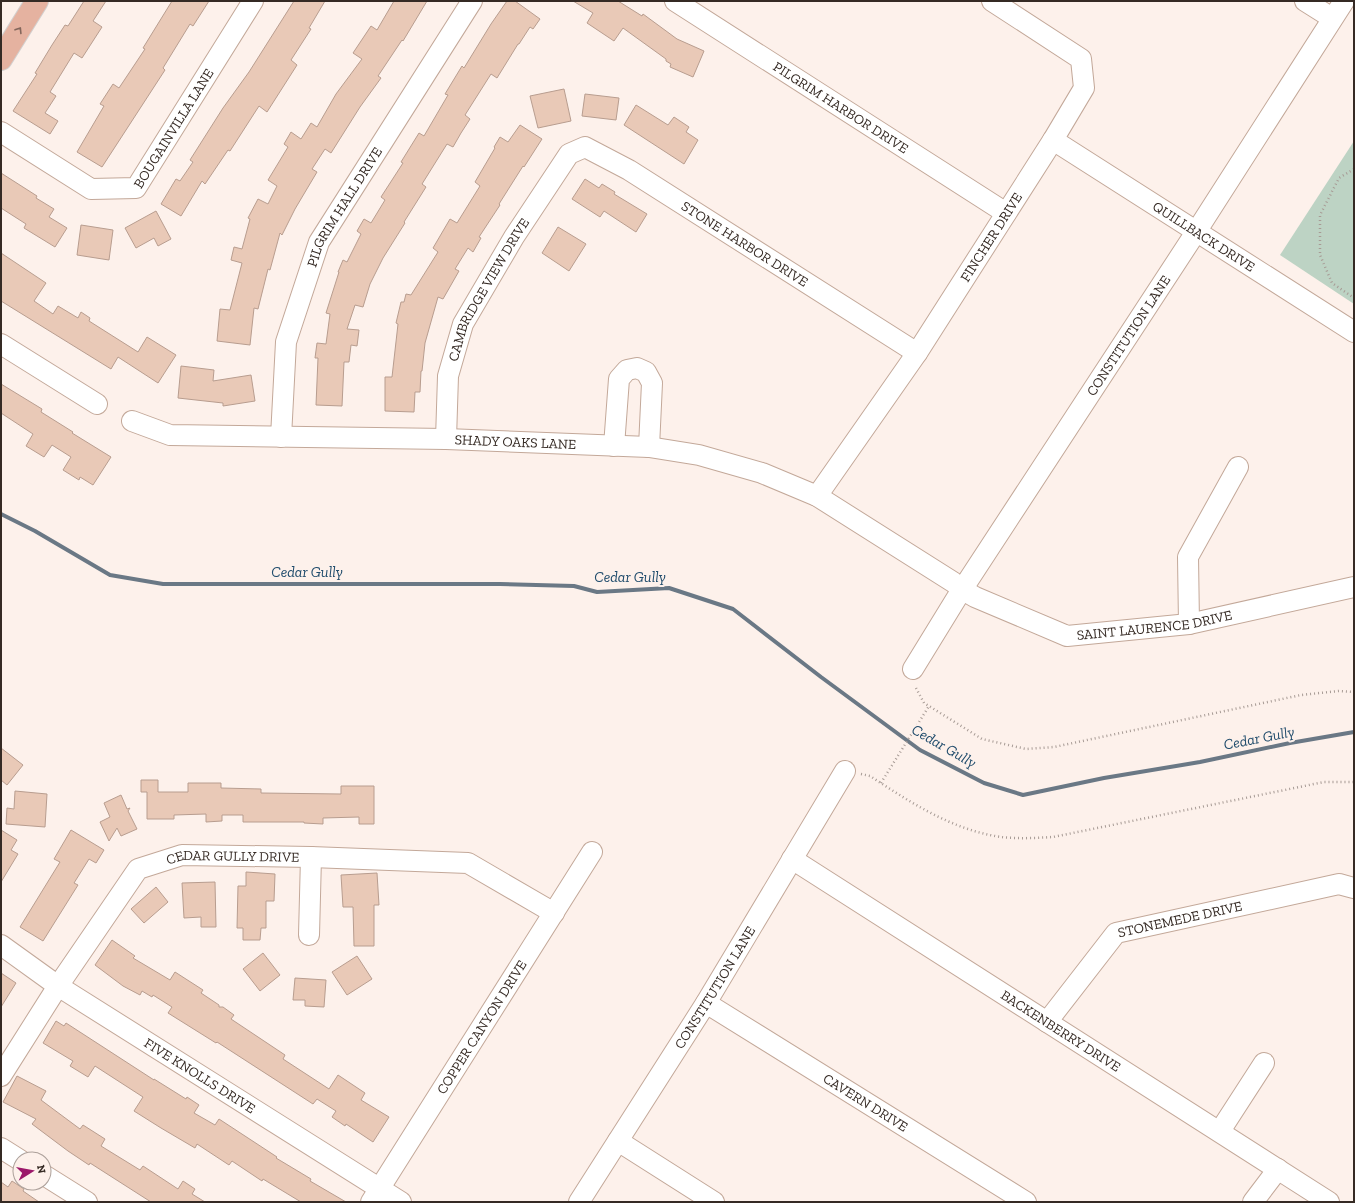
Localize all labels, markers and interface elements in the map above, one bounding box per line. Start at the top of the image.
one-way arrow [14,27,22,34]
street label: PILGRIM HARBOR DRIVE [770,58,912,157]
street label: BOUGAINVILLA LANE [130,65,217,191]
street label: PILGRIM HALL DRIVE [303,144,386,269]
street label: FINCHER DRIVE [956,189,1026,285]
street label: STONE HARBOR DRIVE [678,197,811,290]
street label: QUILLBACK DRIVE [1150,197,1258,275]
street label: CAMBRIDGE VIEW DRIVE [444,215,533,363]
street label: CONSTITUTION LANE [1083,272,1174,399]
street label: SHADY OAKS LANE [454,431,577,453]
water label: Cedar Gully [271,563,343,581]
water label: Cedar Gully [594,568,666,586]
street label: SAINT LAURENCE DRIVE [1076,606,1234,644]
water label: Cedar Gully [909,720,979,772]
water label: Cedar Gully [1222,722,1296,754]
street label: CEDAR GULLY DRIVE [164,847,299,868]
street label: STONEMEDE DRIVE [1116,897,1244,941]
street label: CONSTITUTION LANE [671,923,759,1052]
street label: COPPER CANYON DRIVE [433,957,530,1097]
street label: BACKENBERRY DRIVE [998,986,1124,1075]
street label: FIVE KNOLLS DRIVE [141,1034,259,1117]
street label: CAVERN DRIVE [820,1069,911,1135]
north arrow [12,1151,52,1191]
text: N [34,1164,49,1175]

